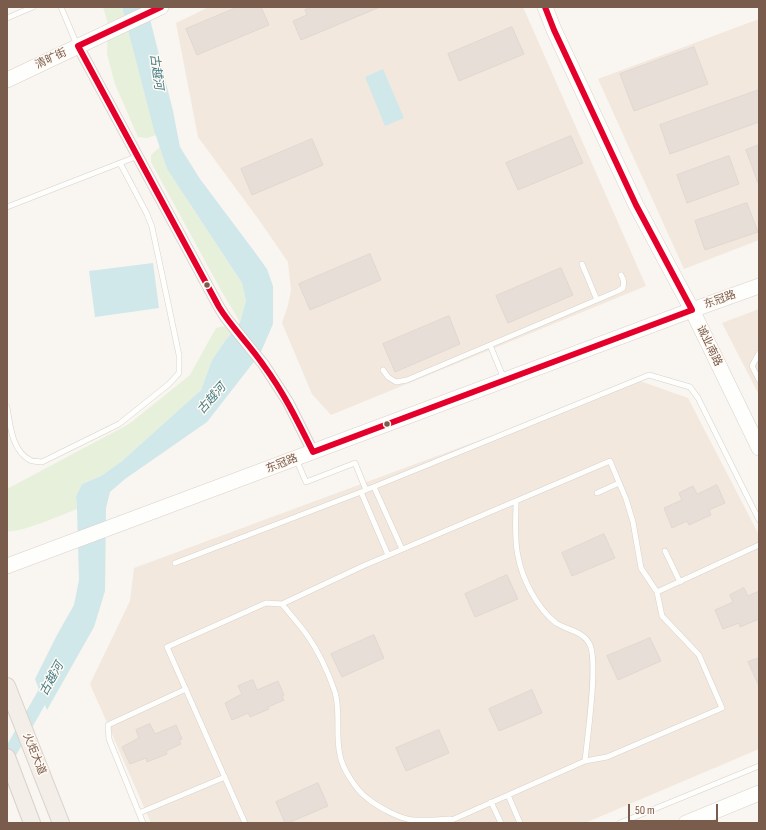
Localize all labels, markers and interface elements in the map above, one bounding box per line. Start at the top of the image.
street label: 清旷街 [33,46,69,72]
water label: 古越河 [146,53,166,91]
unlabelled marker [202,280,212,290]
street label: 东冠路 [702,288,738,312]
street label: 诚业南路 [693,323,725,369]
water label: 古越河 [195,381,229,417]
unlabelled marker [382,419,392,429]
street label: 东冠路 [264,452,300,476]
water label: 古越河 [37,660,67,698]
street label: 火炬大道 [20,731,48,777]
scale bar [630,796,720,822]
text: 50 m [635,803,655,818]

